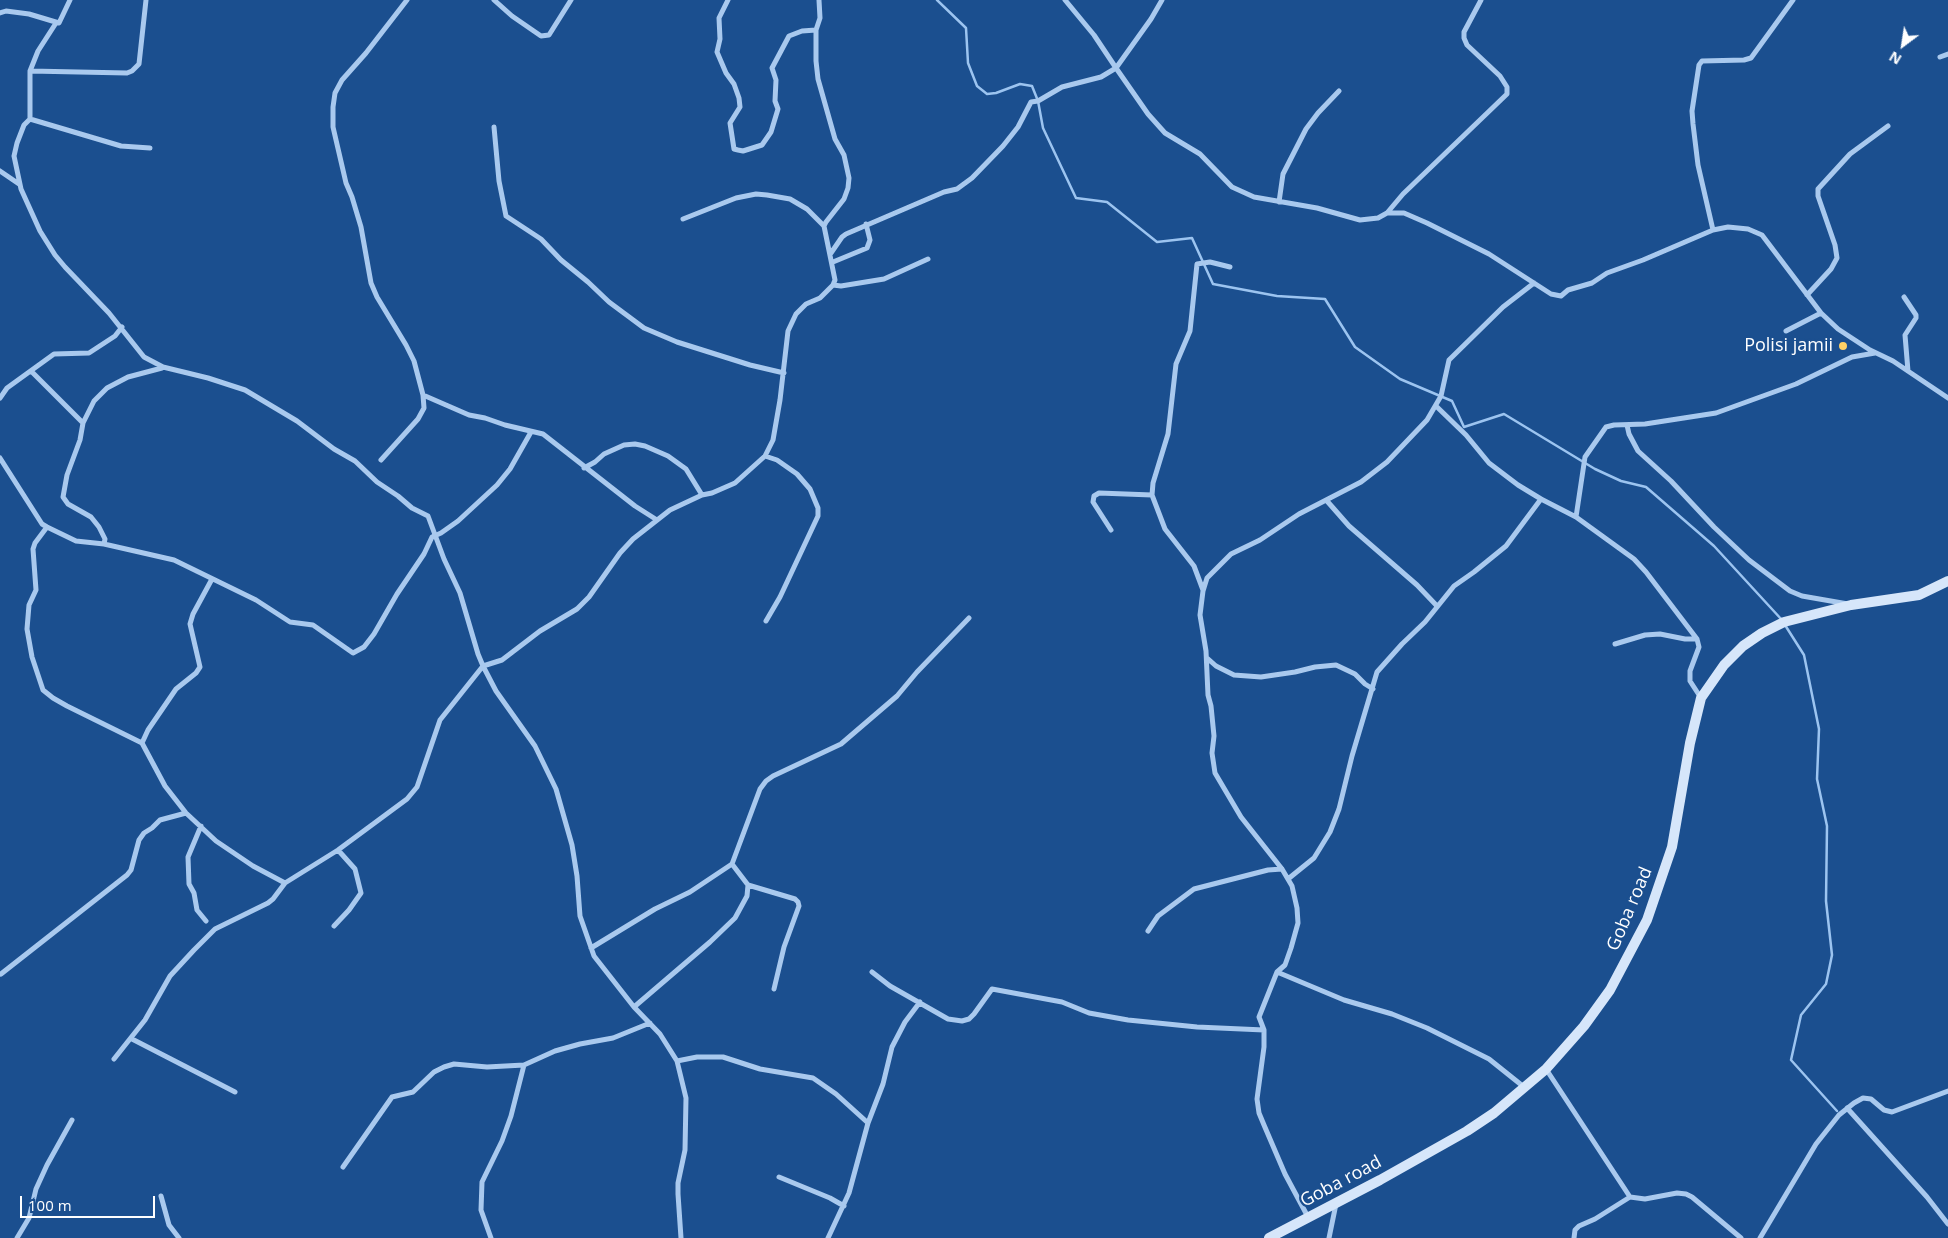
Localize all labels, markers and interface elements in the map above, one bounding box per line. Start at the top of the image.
north arrow [1878,20,1928,70]
text: N [1885,47,1905,69]
place label: Polisi jamii [1744,335,1833,357]
marker: Polisi jamii [1837,340,1849,352]
street label: Goba road [1603,864,1657,954]
street label: Goba road [1297,1152,1385,1212]
scale bar [22,1186,158,1218]
text: 100 m [28,1195,72,1215]

